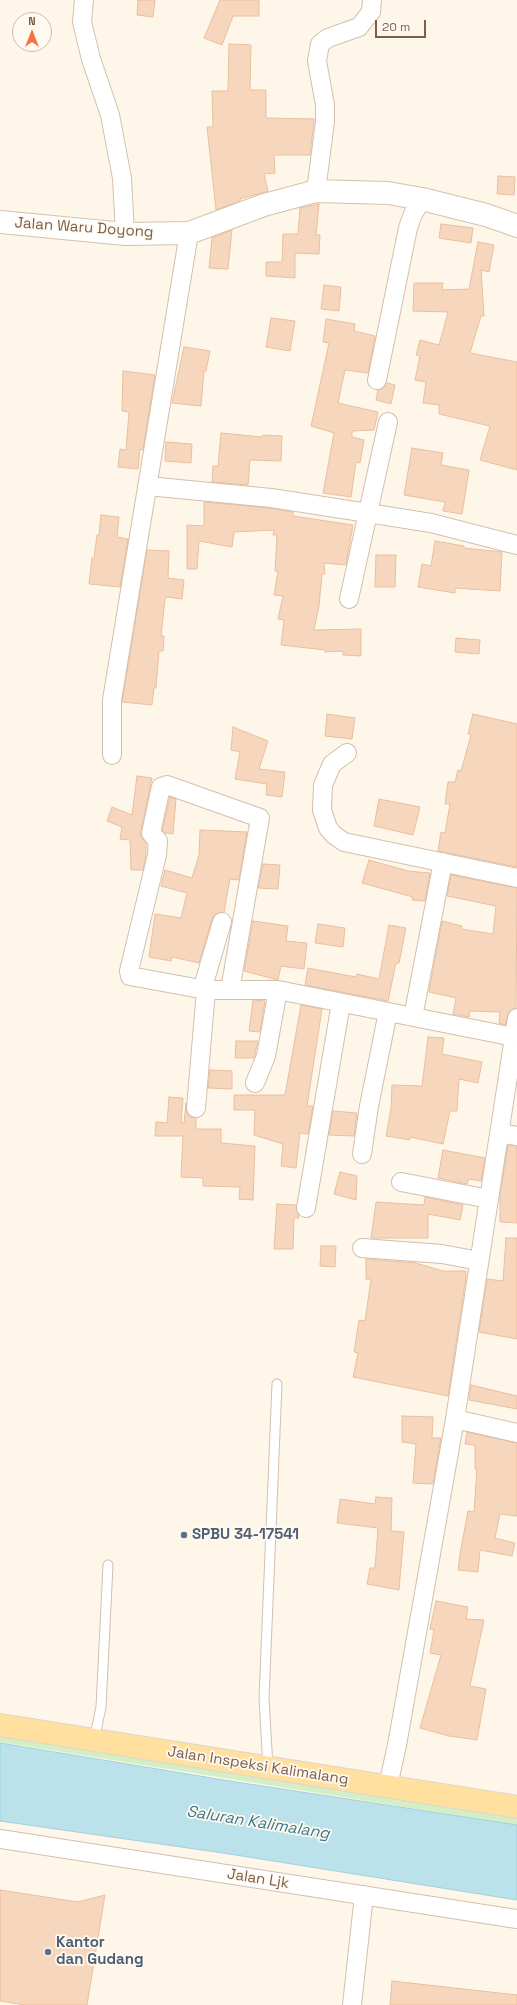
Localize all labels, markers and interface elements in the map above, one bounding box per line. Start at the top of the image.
north arrow [12,12,52,52]
scale bar [377,12,428,38]
text: N [28,14,36,28]
text: 20 m [382,19,410,35]
street label: Jalan Waru Doyong [14,214,154,242]
place label: SPBU 34-17541 [192,1526,299,1544]
marker: SPBU 34-17541 [179,1530,189,1540]
street label: Jalan Inspeksi Kalimalang [166,1743,350,1789]
water label: Saluran Kalimalang [185,1802,331,1844]
street label: Jalan Ljk [226,1865,290,1893]
place label: Kantor dan Gudang [56,1934,144,1969]
marker: Kantor dan Gudang [43,1947,53,1957]

